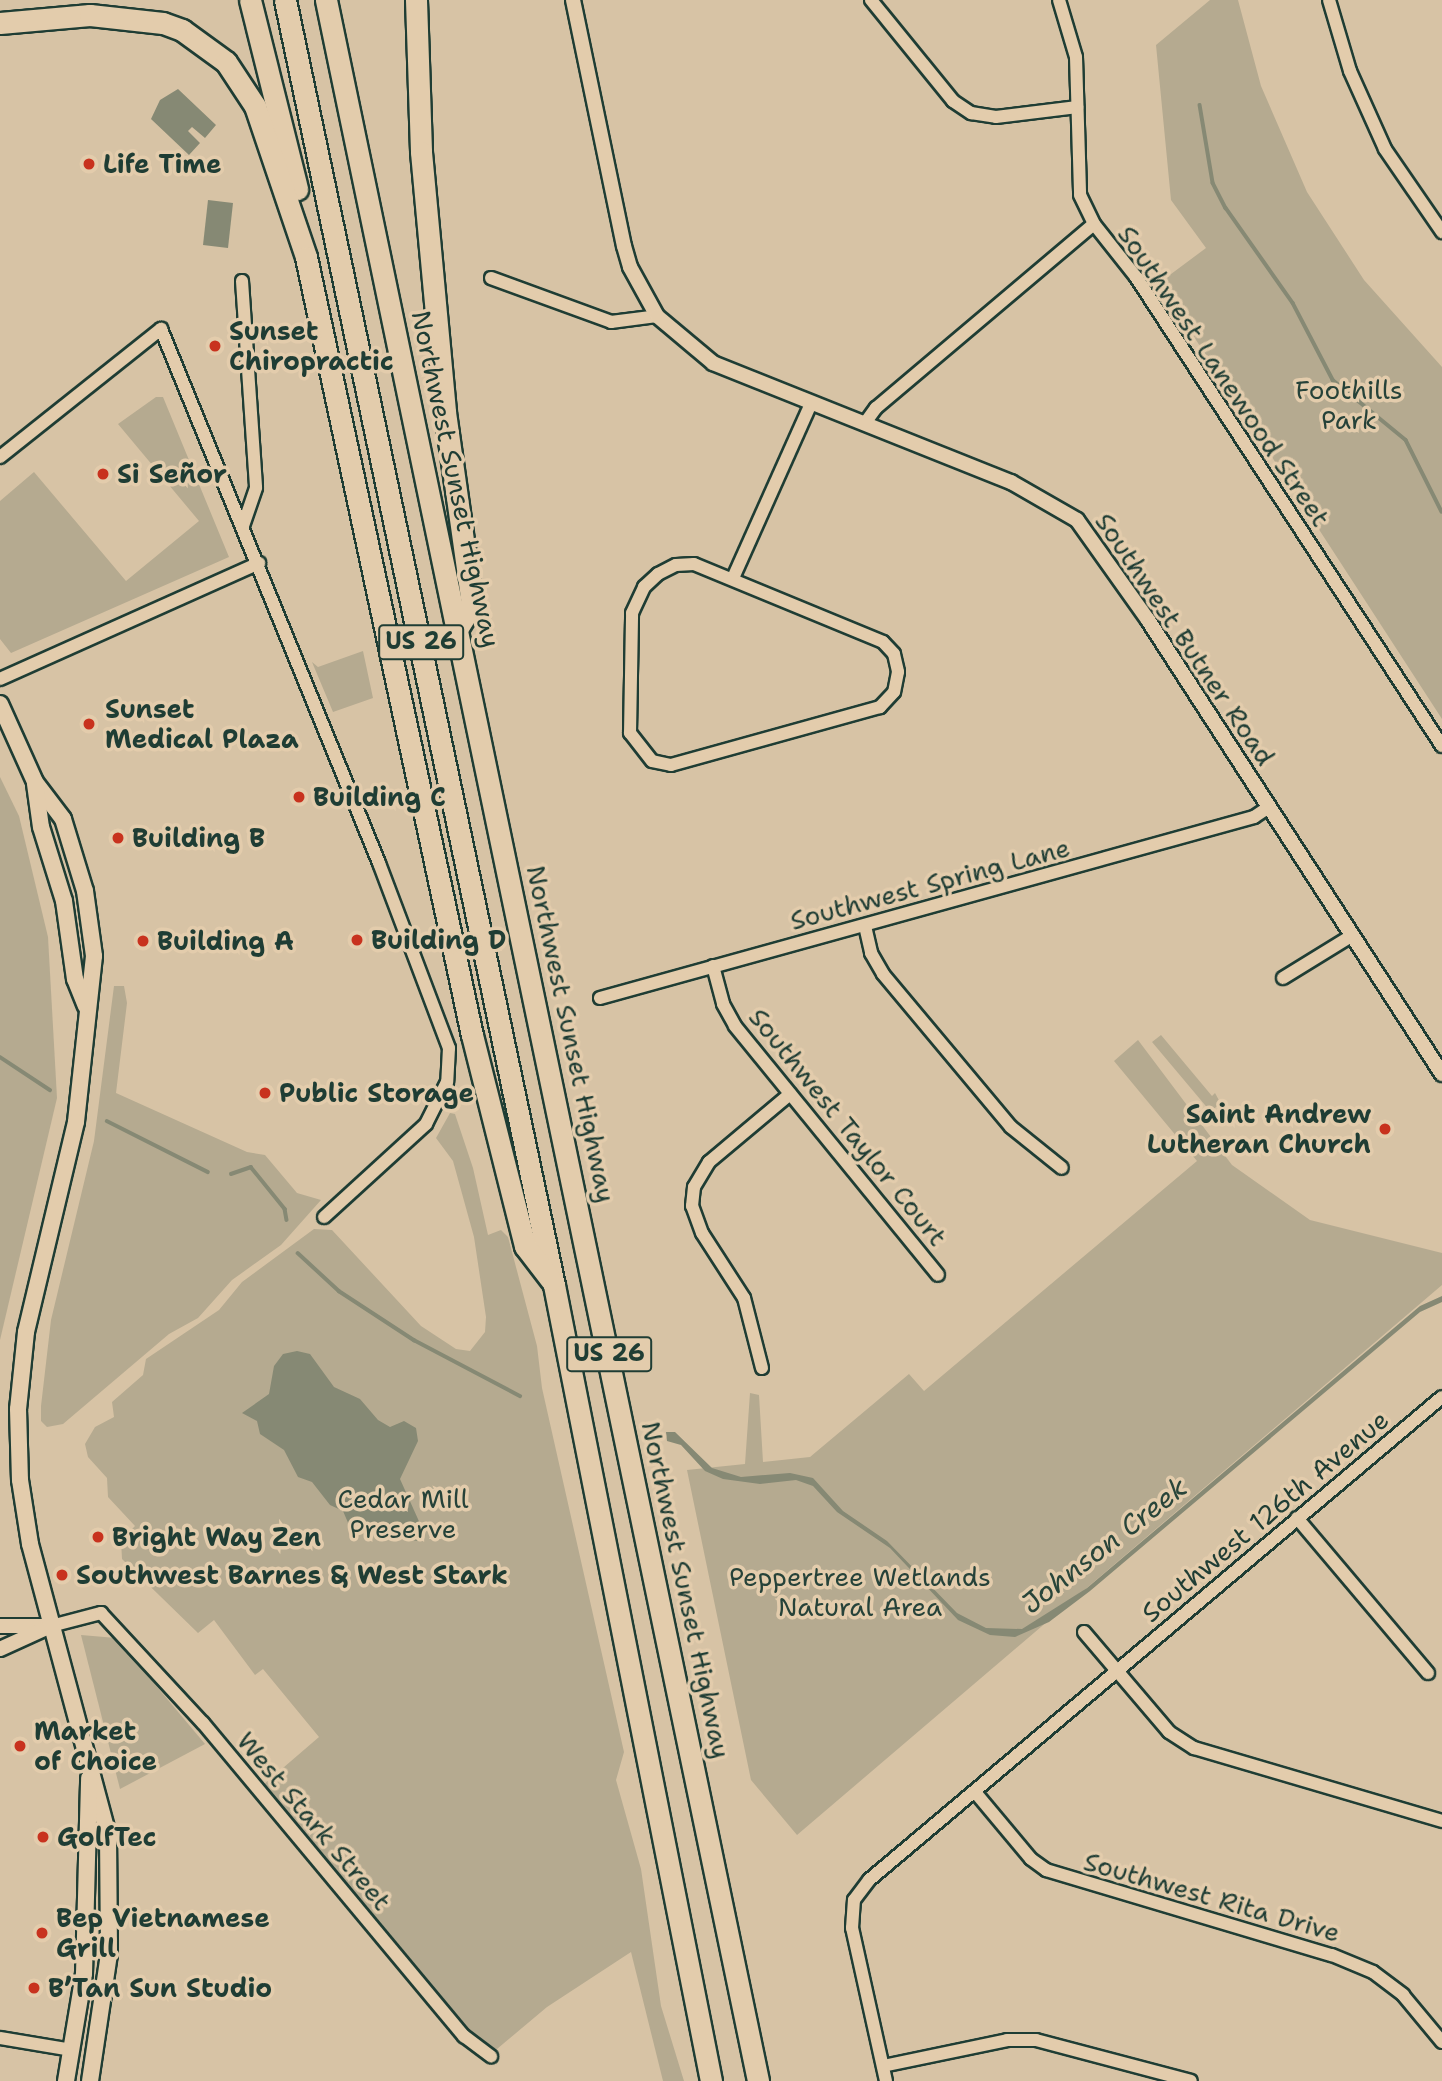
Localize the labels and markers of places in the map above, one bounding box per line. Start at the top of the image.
place label: Life Time [103,148,222,180]
marker: Life Time [81,156,97,172]
place label: Sunset Chiropractic [229,315,394,376]
marker: Sunset Chiropractic [207,338,223,354]
place label: Si Señor [117,458,227,490]
marker: Si Señor [95,466,111,482]
place label: Sunset Medical Plaza [105,693,299,754]
marker: Sunset Medical Plaza [79,714,99,734]
place label: Building C [313,781,446,813]
marker: Building C [291,789,307,805]
place label: Building B [132,822,265,854]
marker: Building B [110,830,126,846]
place label: Building D [371,924,506,956]
place label: Building A [157,925,294,957]
marker: Building D [349,932,365,948]
marker: Building A [135,933,151,949]
place label: Public Storage [279,1077,474,1109]
marker: Public Storage [257,1085,273,1101]
place label: Saint Andrew Lutheran Church [1147,1098,1371,1160]
marker: Saint Andrew Lutheran Church [1377,1121,1393,1137]
place label: Bright Way Zen [112,1521,321,1553]
marker: Bright Way Zen [90,1529,106,1545]
place label: Southwest Barnes & West Stark [76,1559,508,1591]
marker: Southwest Barnes & West Stark [54,1567,70,1583]
place label: Market of Choice [34,1715,157,1776]
marker: Market of Choice [12,1738,28,1754]
place label: GolfTec [57,1821,157,1853]
marker: GolfTec [35,1829,51,1845]
place label: Bep Vietnamese Grill [56,1902,270,1964]
marker: Bep Vietnamese Grill [34,1925,50,1941]
place label: B’Tan Sun Studio [48,1972,272,2004]
marker: B’Tan Sun Studio [26,1980,42,1996]

